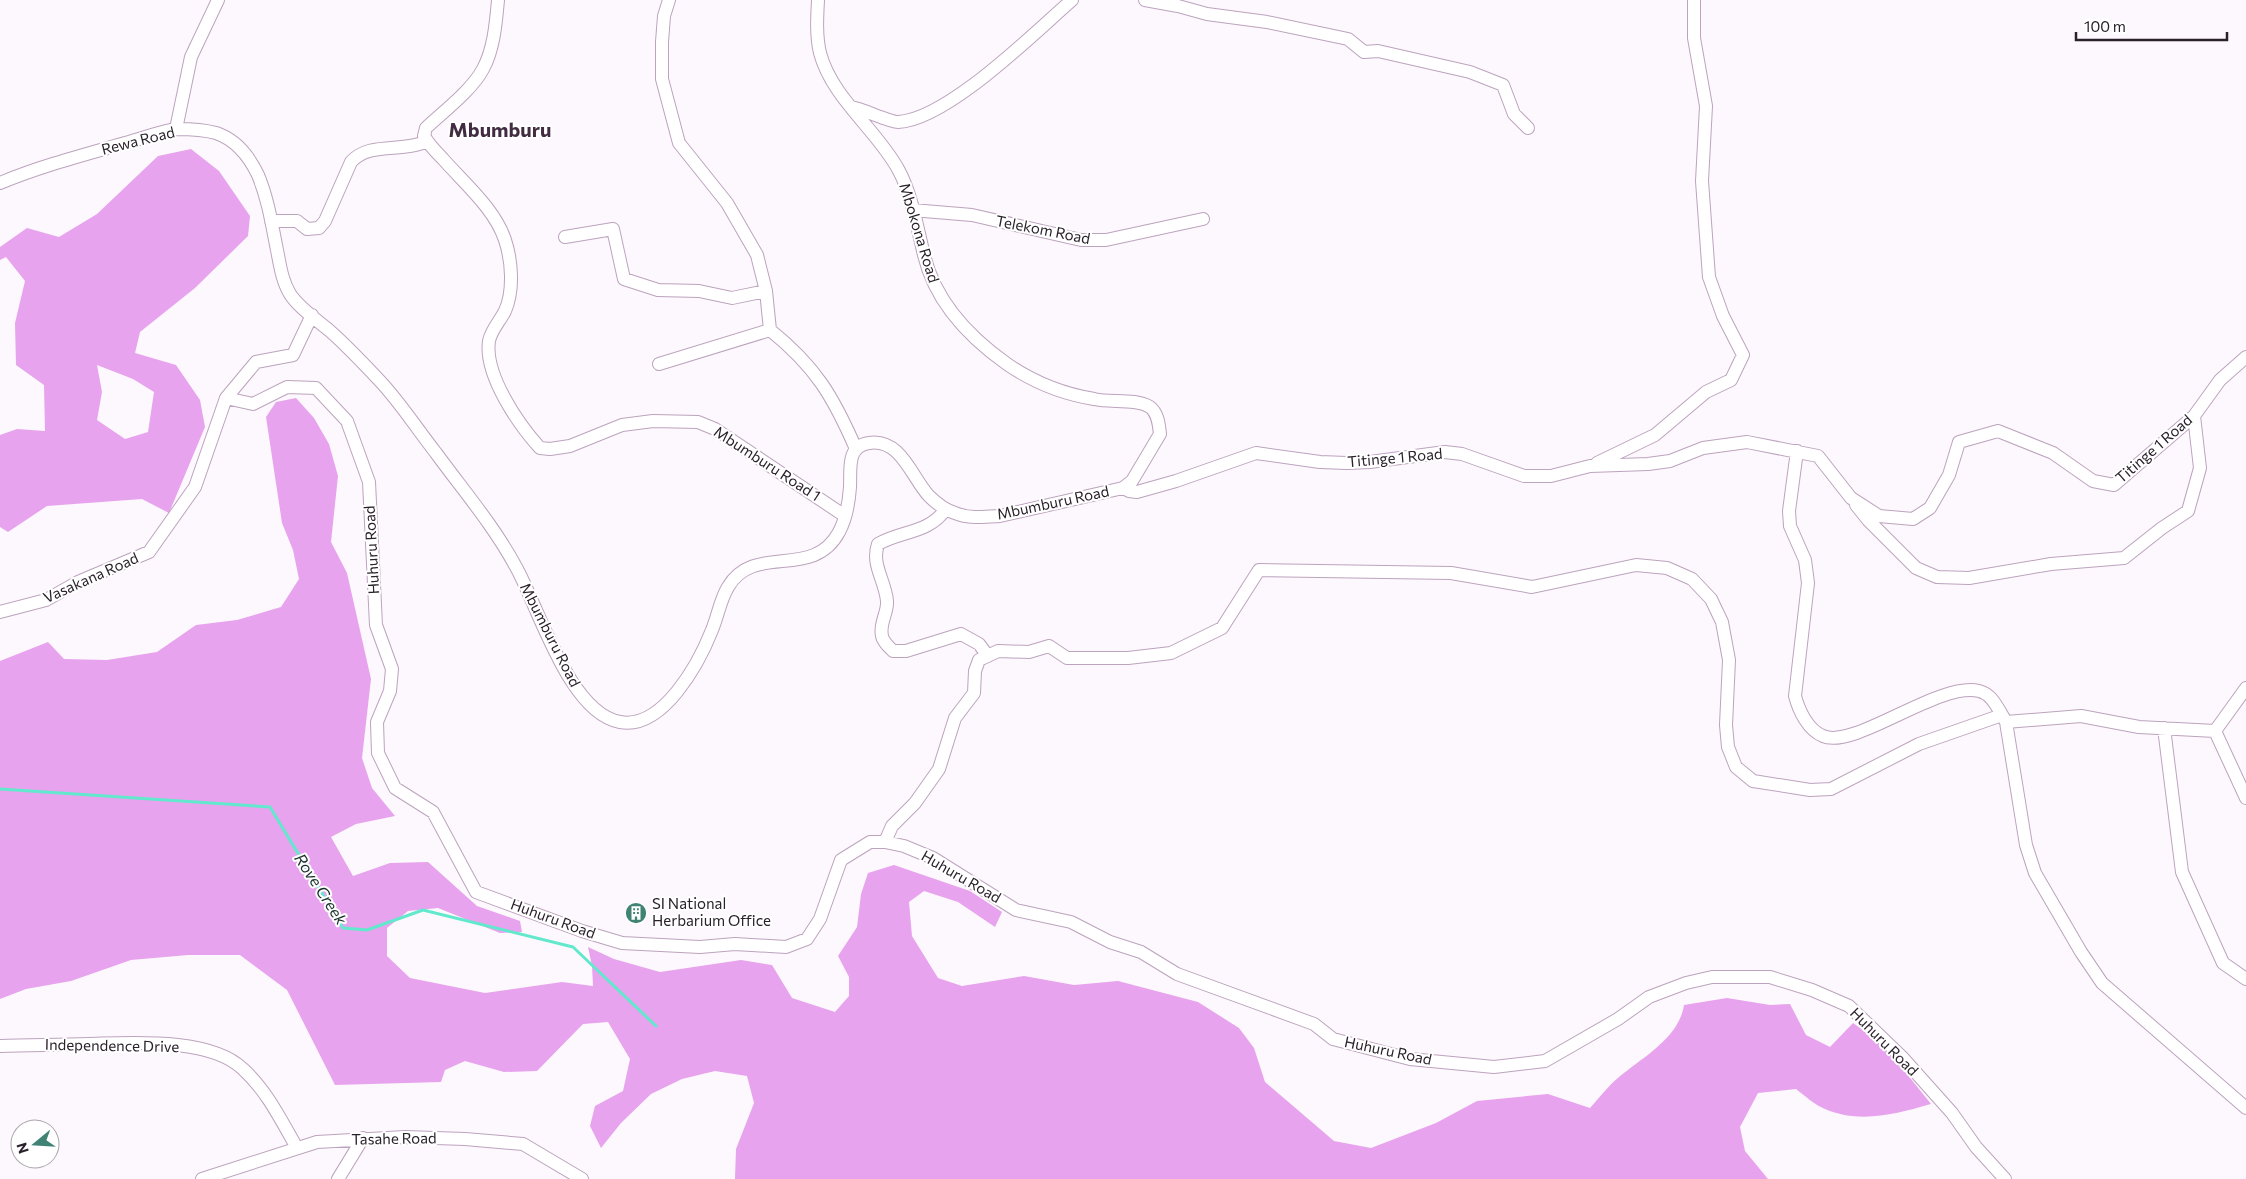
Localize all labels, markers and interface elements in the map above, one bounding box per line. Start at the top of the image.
scale bar [2076,10,2227,42]
text: 100 m [2084,17,2126,35]
district label: Mbumburu [449,117,551,141]
street label: Rewa Road [99,122,176,158]
street label: Mbokona Road [896,181,944,285]
street label: Telekom Road [994,211,1092,247]
street label: Titinge 1 Road [2112,410,2195,486]
street label: Mbumburu Road 1 [711,422,824,504]
street label: Titinge 1 Road [1347,444,1443,470]
street label: Mbumburu Road [995,481,1111,523]
street label: Huhuru Road [360,505,382,595]
street label: Vasakana Road [40,548,141,606]
street label: Mbumburu Road [517,580,585,690]
street label: Huhuru Road [919,846,1004,906]
water label: Rove Creek [291,849,352,928]
street label: Huhuru Road [509,894,598,942]
place label: SI National Herbarium Office [652,894,771,929]
building icon: SI National Herbarium Office [624,901,648,925]
street label: Huhuru Road [1847,1004,1922,1079]
street label: Huhuru Road [1343,1032,1434,1068]
street label: Independence Drive [45,1035,179,1055]
north arrow [10,1119,60,1169]
street label: Tasahe Road [351,1128,437,1148]
text: N [12,1141,32,1156]

